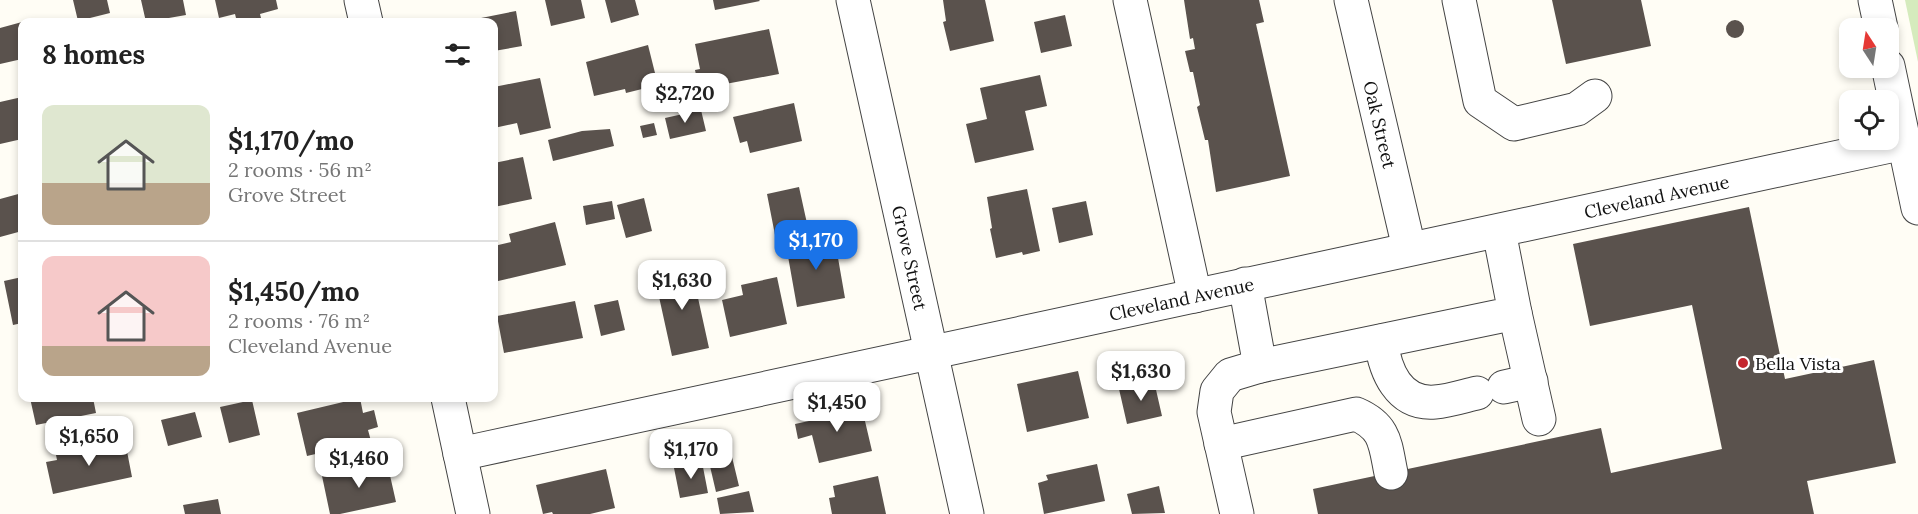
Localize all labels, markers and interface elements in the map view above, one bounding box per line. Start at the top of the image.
north arrow [1839,18,1899,78]
map controls [1839,18,1899,150]
text: 8 homes [42,38,145,71]
icon: filters [441,38,474,71]
pin: $2,720 [636,73,734,124]
street label: Oak Street [1359,79,1401,171]
text: $2,720 [655,80,715,105]
button: locate [1839,90,1899,150]
text: $1,170/mo [228,124,354,157]
icon: home [90,129,162,201]
text: 2 rooms · 56 m² [228,157,372,182]
street label: Cleveland Avenue [1582,169,1731,223]
text: Grove Street [228,182,346,207]
street label: Grove Street [887,203,933,312]
pin: $1,170 [767,220,865,271]
text: $1,170 [788,227,844,252]
pin: $1,630 [633,260,731,311]
text: $1,630 [652,267,712,292]
street label: Cleveland Avenue [1107,272,1256,325]
text: $1,450/mo [228,275,360,308]
icon: home [90,280,162,352]
text: 2 rooms · 76 m² [228,308,370,333]
text: Cleveland Avenue [228,333,392,358]
pin: $1,630 [1092,351,1190,402]
place label: Bella Vista [1755,352,1841,375]
marker: Bella Vista [1736,356,1750,370]
text: $1,630 [1111,358,1171,383]
pin: $1,450 [788,382,886,433]
text: $1,450 [807,389,867,414]
pin: $1,650 [40,416,138,467]
text: $1,650 [59,423,119,448]
pin: $1,170 [642,429,740,480]
text: $1,170 [663,436,719,461]
pin: $1,460 [310,438,408,489]
text: $1,460 [329,445,389,470]

